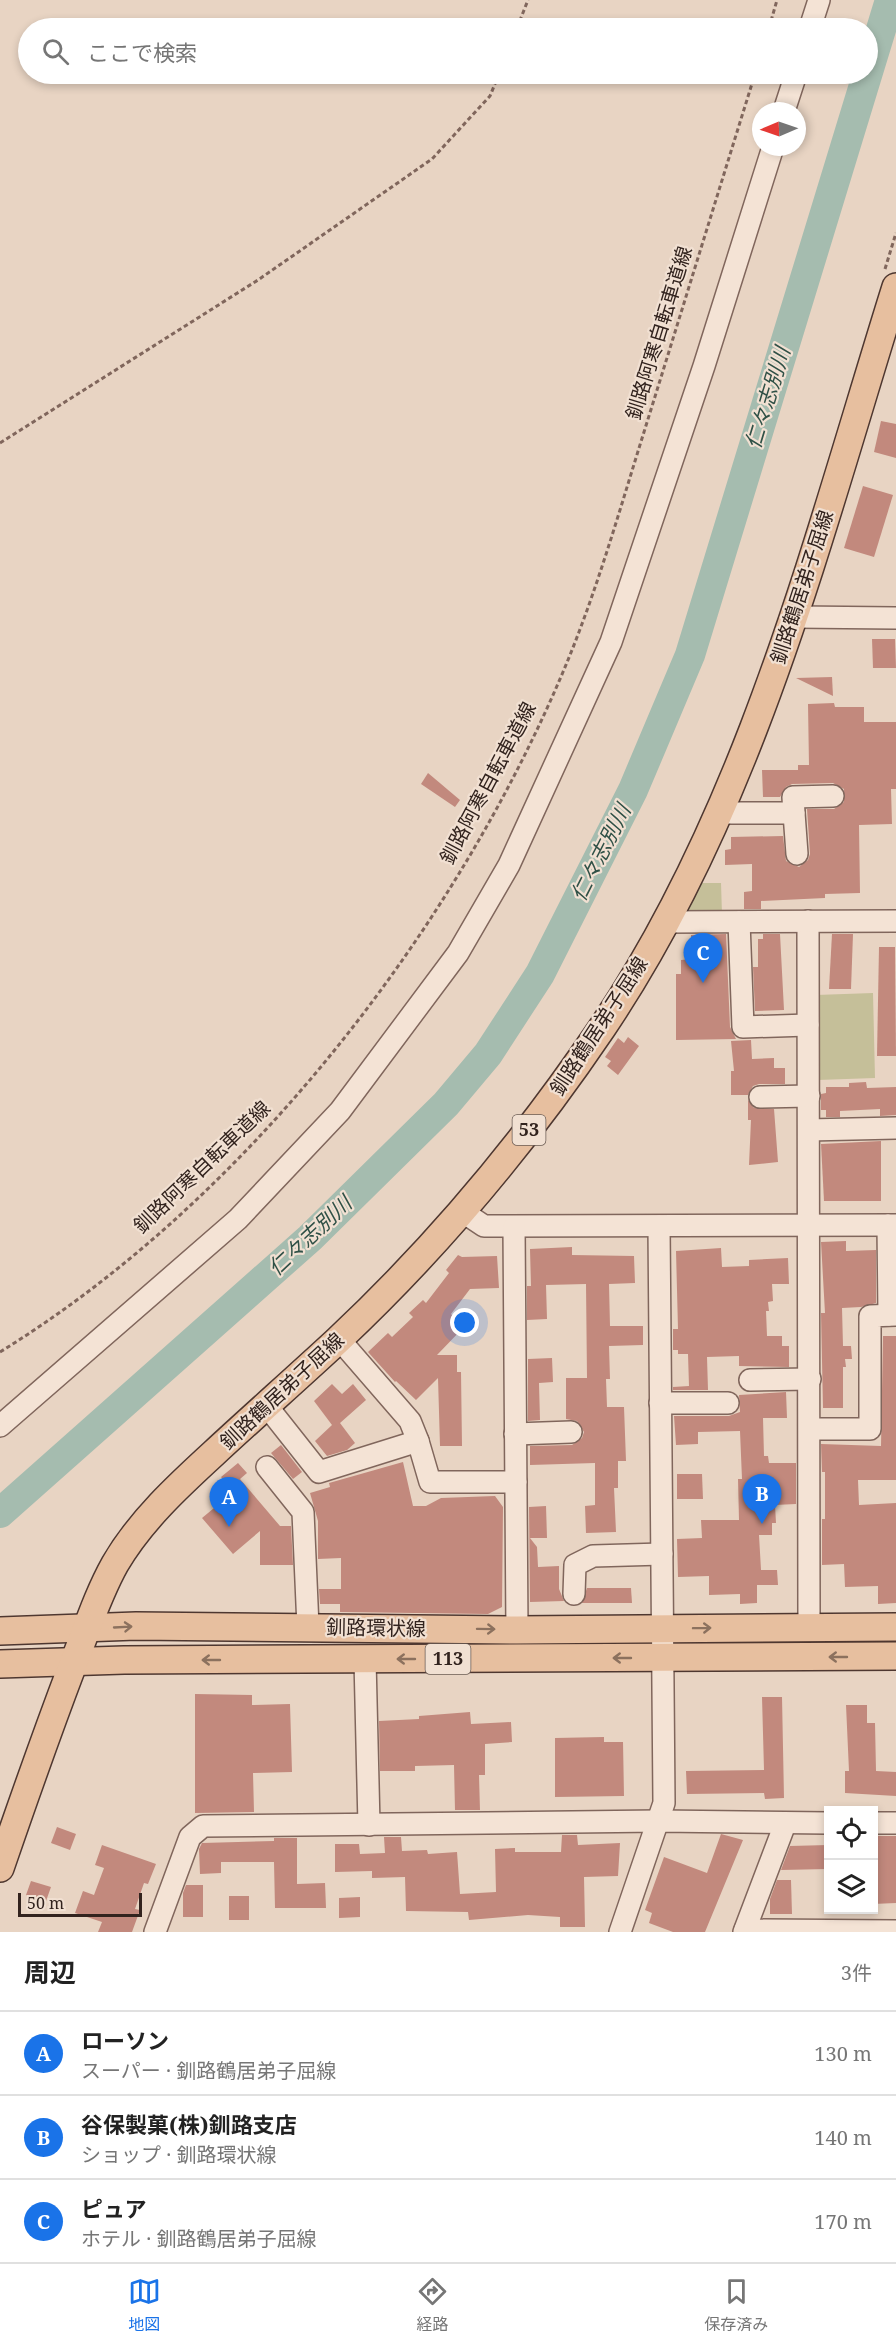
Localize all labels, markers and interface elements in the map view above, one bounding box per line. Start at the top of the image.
search box [18,18,878,84]
icon: search [39,35,72,68]
text: ここで検索 [87,37,197,67]
north arrow [752,102,806,156]
street label: 釧路阿寒自転車道線 [619,243,698,423]
water label: 仁々志別川 [738,341,796,452]
street label: 釧路鶴居弟子屈線 [764,507,839,667]
street label: 釧路阿寒自転車道線 [433,697,542,869]
water label: 仁々志別川 [564,798,637,906]
pin: C [684,934,722,983]
street label: 釧路鶴居弟子屈線 [544,951,653,1100]
street label: 釧路阿寒自転車道線 [128,1094,276,1239]
road number: 53 [512,1115,546,1145]
water label: 仁々志別川 [261,1188,359,1281]
your location [450,1308,479,1337]
street label: 釧路鶴居弟子屈線 [214,1326,349,1455]
pin: B [742,1474,782,1524]
pin: A [210,1478,248,1527]
street label: 釧路環状線 [326,1613,426,1642]
one-way arrow [112,1621,132,1632]
one-way arrow [691,1622,711,1634]
one-way arrow [475,1623,495,1635]
road number: 113 [426,1644,470,1674]
one-way arrow [828,1651,848,1663]
one-way arrow [612,1652,632,1663]
one-way arrow [396,1653,416,1665]
one-way arrow [201,1654,221,1666]
map controls [824,1806,878,1914]
button: locate [824,1806,878,1860]
button: layers [824,1860,878,1914]
scale bar [18,1890,142,1918]
text: 50 m [27,1892,64,1914]
text: 周辺 [24,1954,76,1990]
text: 3件 [841,1959,872,1986]
text: ローソン [81,2025,169,2055]
text: A [36,2040,51,2067]
text: 130 m [814,2040,872,2067]
text: スーパー · 釧路鶴居弟子屈線 [81,2057,336,2084]
text: 谷保製菓(株)釧路支店 [81,2109,297,2139]
text: B [37,2124,50,2151]
text: 140 m [814,2124,872,2151]
text: ショップ · 釧路環状線 [81,2141,276,2168]
text: ピュア [81,2193,147,2223]
text: C [37,2208,50,2235]
text: 170 m [814,2208,872,2235]
text: ホテル · 釧路鶴居弟子屈線 [81,2225,316,2252]
tab: 地図 [128,2275,161,2335]
tab: 経路 [416,2275,449,2335]
tab: 保存済み [704,2275,768,2335]

